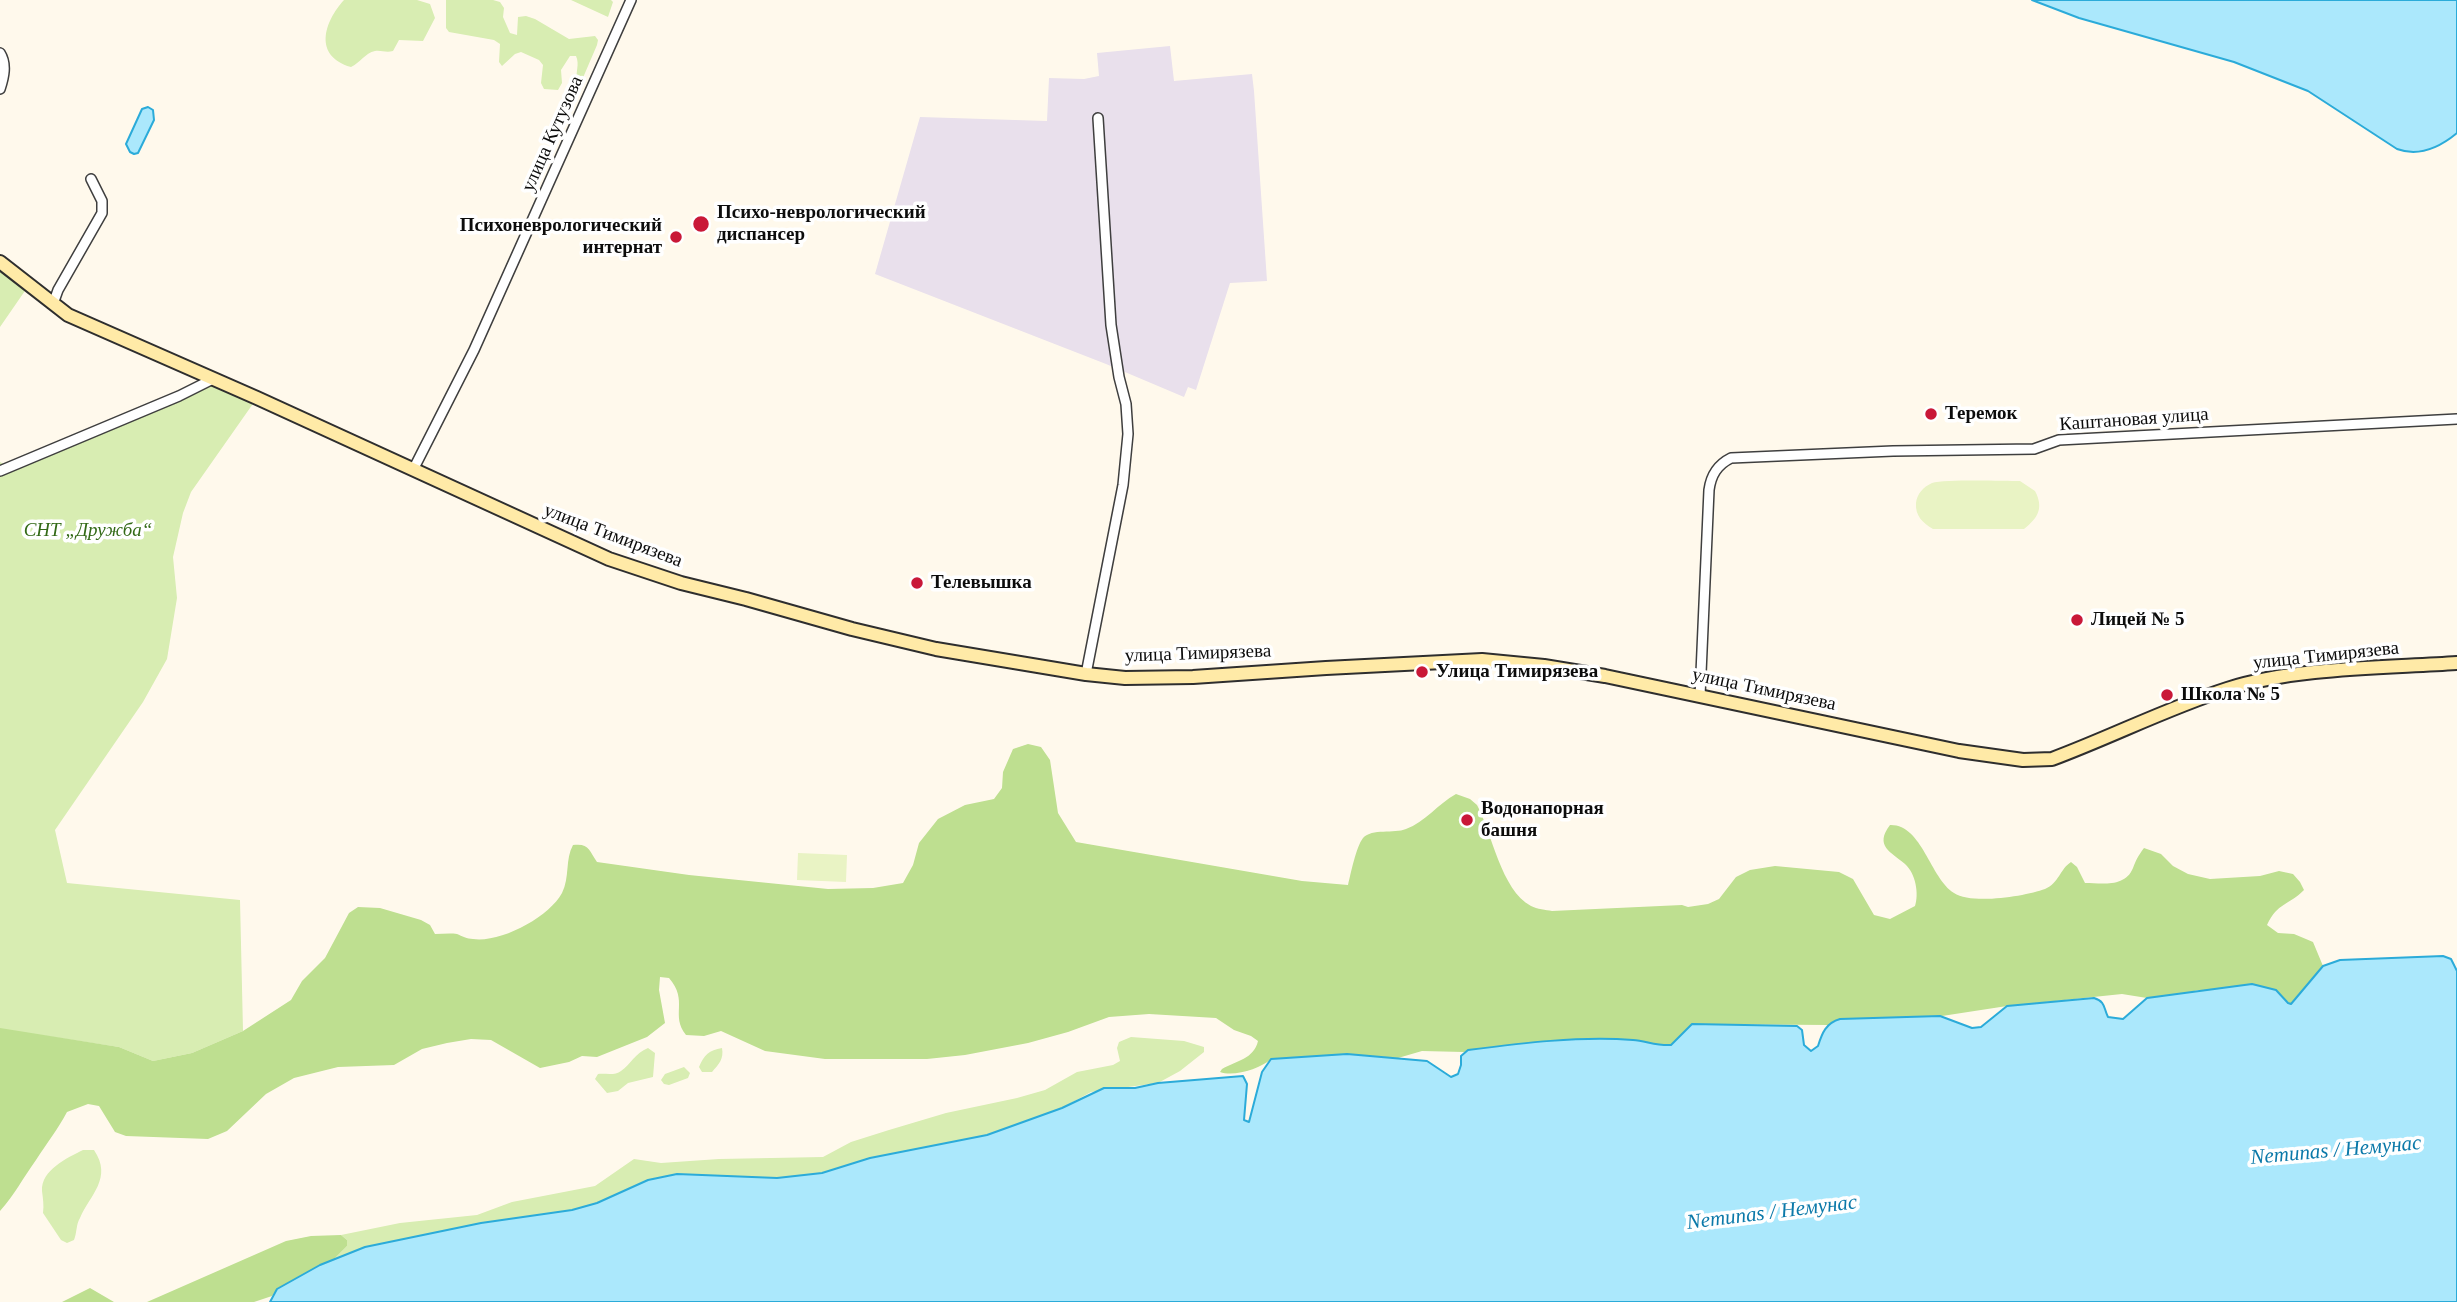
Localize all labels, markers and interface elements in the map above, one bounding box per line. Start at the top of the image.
street label: улица Кутузова [517,73,589,195]
place label: Психо-неврологический диспансер [717,202,926,246]
marker: Психо-неврологический диспансер [691,214,711,234]
place label: Психоневрологический интернат [460,215,662,259]
marker: Психоневрологический интернат [668,229,684,245]
place label: Теремок [1945,403,2018,425]
street label: Каштановая улица [2059,403,2209,437]
marker: Теремок [1923,406,1939,422]
street label: улица Тимирязева [541,499,685,573]
park label: СНТ „Дружба“ [24,520,152,542]
place label: Телевышка [931,572,1032,594]
marker: Телевышка [909,575,925,591]
place label: Лицей № 5 [2091,609,2185,631]
marker: Лицей № 5 [2069,612,2085,628]
street label: улица Тимирязева [2252,637,2400,675]
street label: улица Тимирязева [1124,640,1272,668]
place label: Улица Тимирязева [1436,661,1598,683]
marker: Улица Тимирязева [1414,664,1430,680]
street label: улица Тимирязева [1690,664,1838,716]
place label: Школа № 5 [2181,684,2280,706]
marker: Школа № 5 [2159,687,2175,703]
place label: Водонапорная башня [1481,798,1604,842]
marker: Водонапорная башня [1459,812,1475,828]
water label: Nemunas / Немунас [2250,1131,2422,1171]
water label: Nemunas / Немунас [1685,1190,1859,1236]

